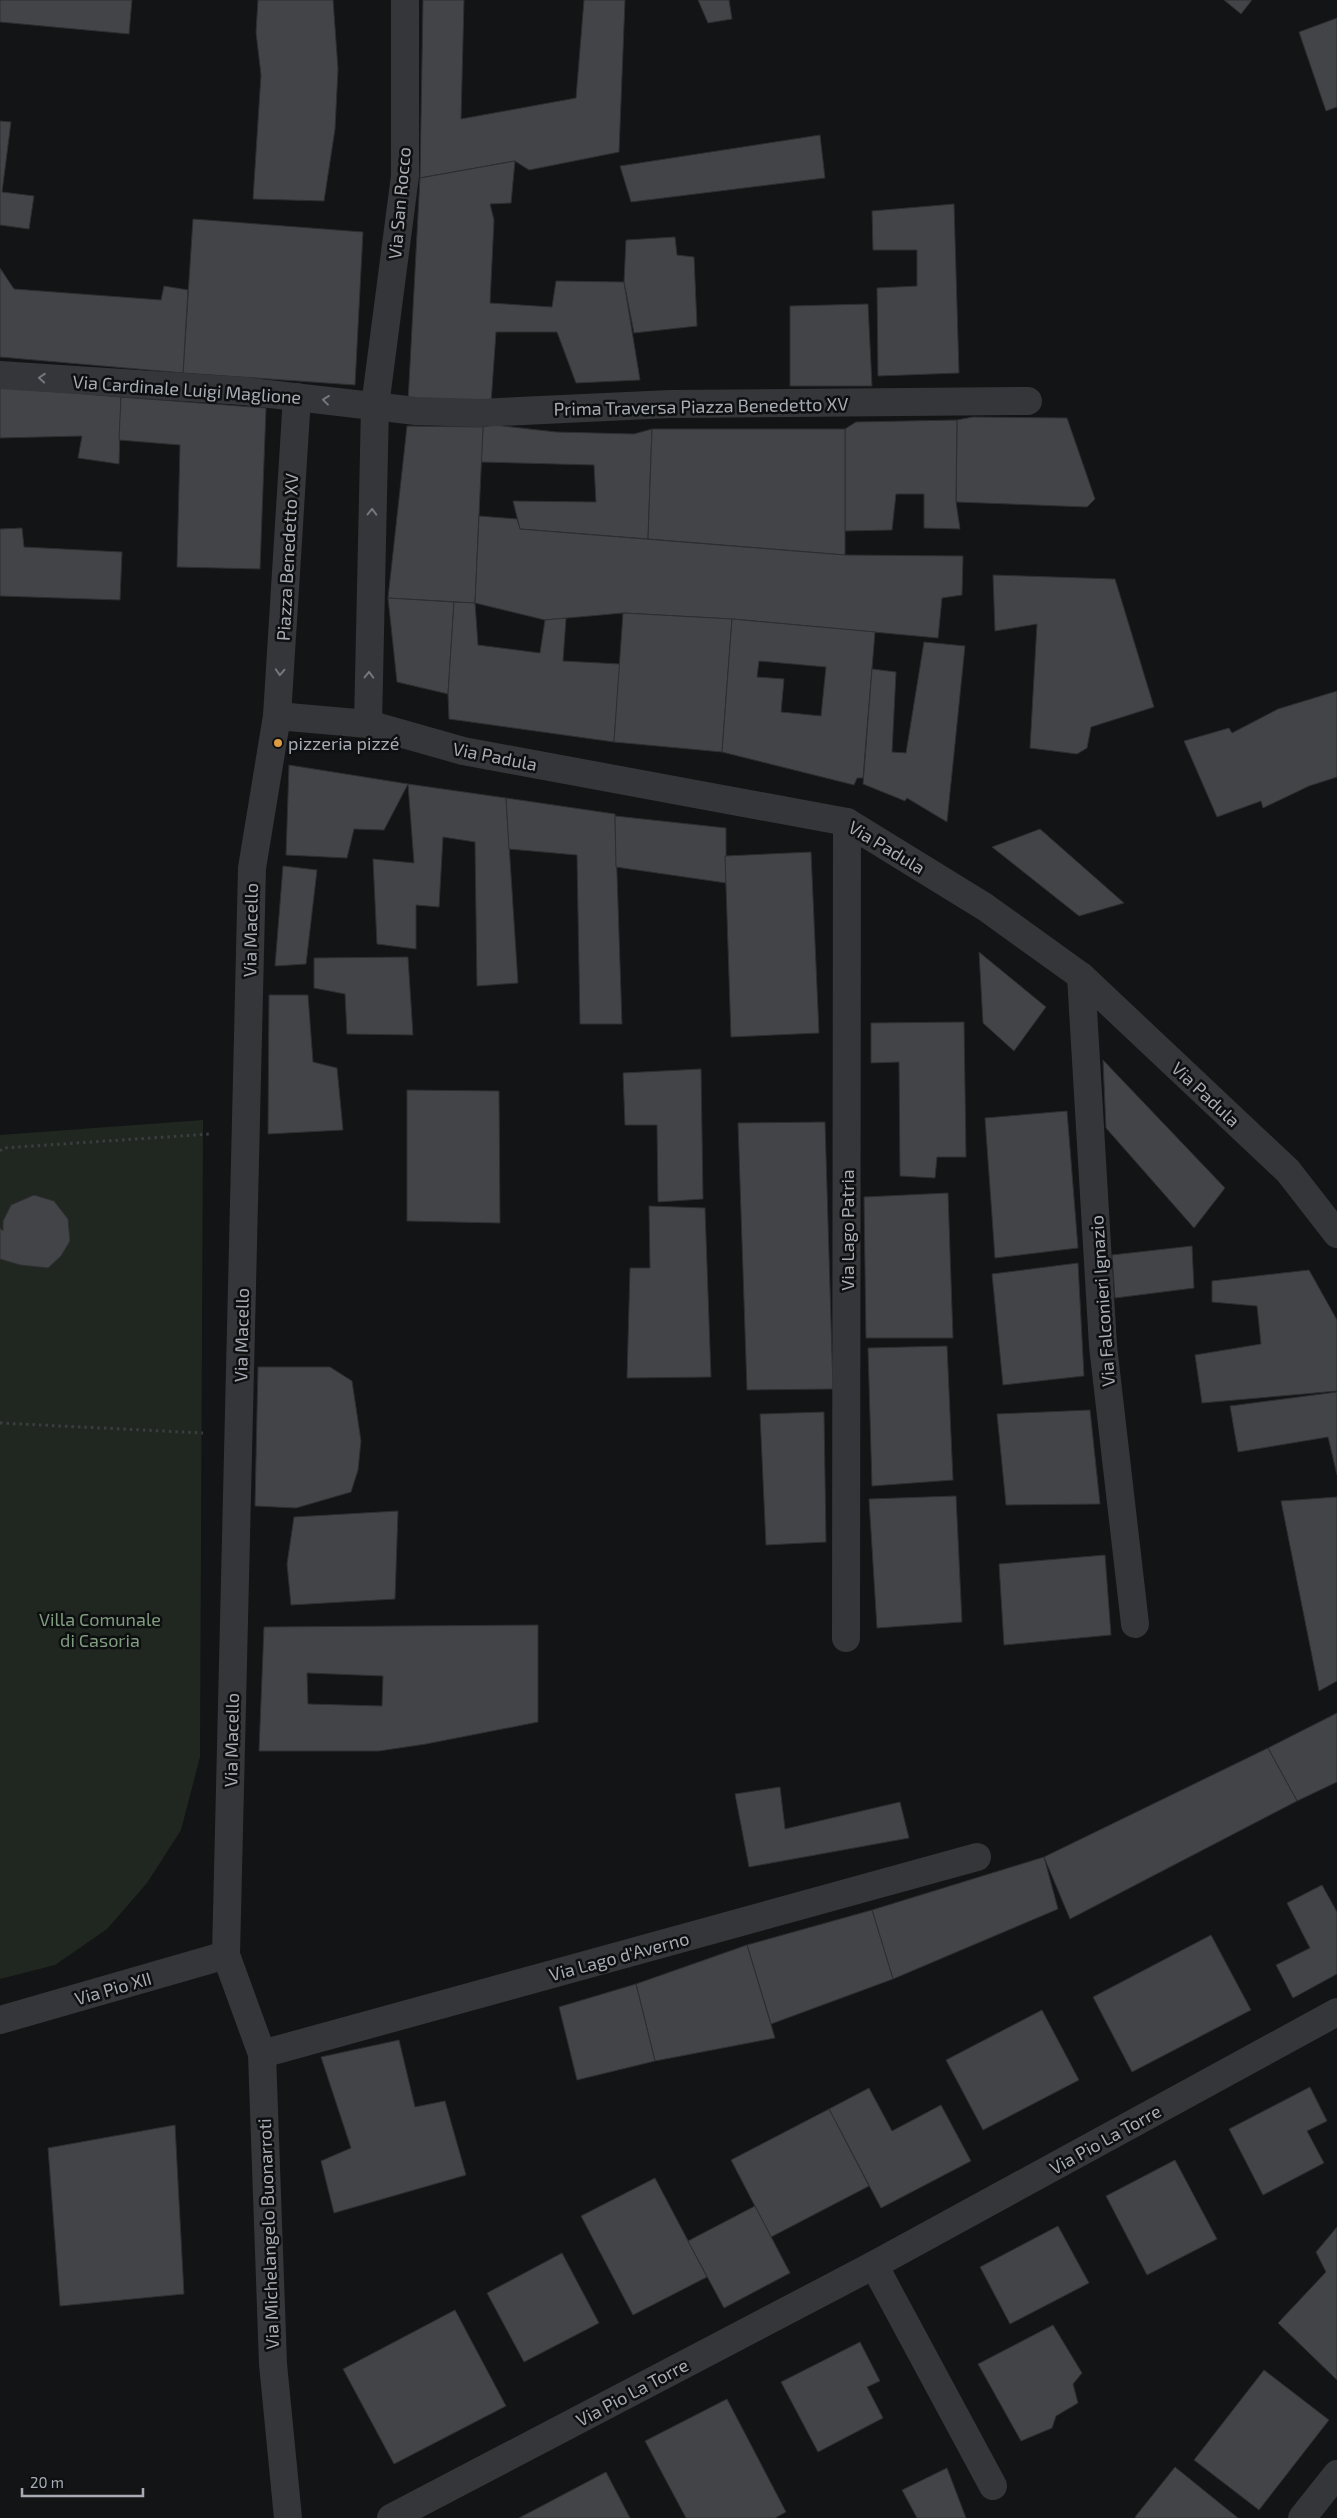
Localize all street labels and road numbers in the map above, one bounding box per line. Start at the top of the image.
street label: Via San Rocco [383,146,415,260]
street label: Via Cardinale Luigi Maglione [72,370,302,408]
street label: Prima Traversa Piazza Benedetto XV [553,392,849,420]
street label: Piazza Benedetto XV [272,472,302,641]
street label: Via Padula [451,737,539,775]
street label: Via Padula [845,816,929,878]
street label: Via Macello [238,883,262,977]
street label: Via Padula [1167,1057,1245,1131]
street label: Via Lago Patria [836,1169,858,1291]
street label: Via Falconieri Ignazio [1085,1214,1119,1388]
street label: Via Macello [229,1288,253,1382]
street label: Via Macello [219,1693,243,1787]
street label: Via Lago d'Averno [547,1927,691,1985]
street label: Via Pio XII [72,1967,154,2009]
street label: Via Pio La Torre [1045,2099,1165,2179]
street label: Via Michelangelo Buonarroti [253,2118,283,2350]
street label: Via Pio La Torre [572,2353,692,2431]

